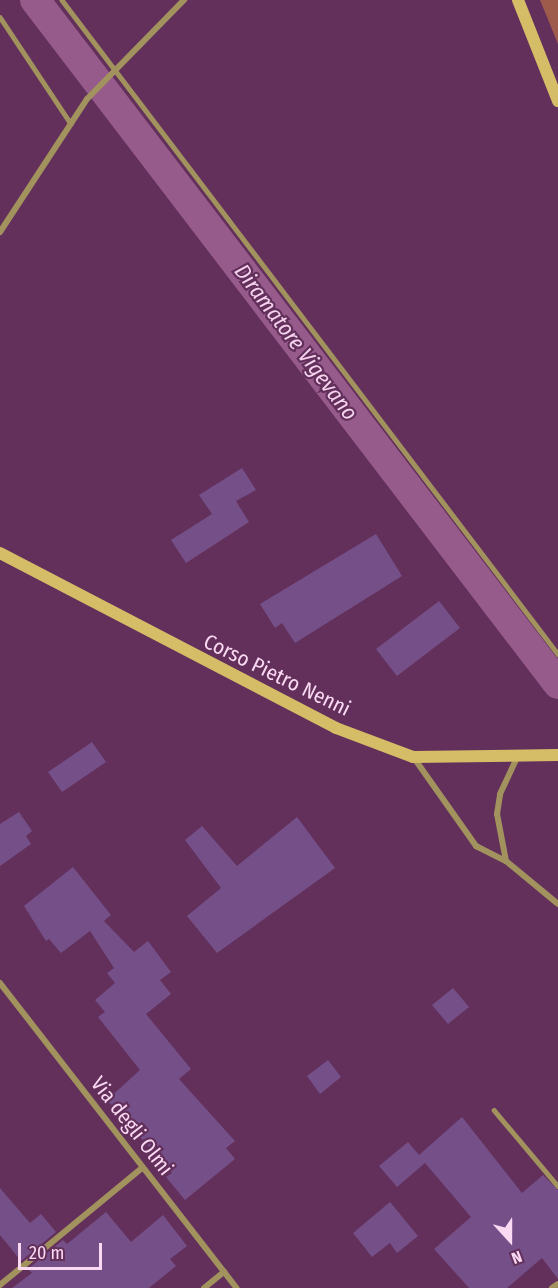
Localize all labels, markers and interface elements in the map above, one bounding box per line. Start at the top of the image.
water label: Diramatore Vigevano [229,259,363,425]
street label: Corso Pietro Nenni [200,629,354,721]
street label: Via degli Olmi [86,1071,178,1181]
north arrow [480,1210,540,1270]
scale bar [21,1231,105,1269]
text: 20 m [29,1242,64,1264]
text: N [509,1247,525,1268]

